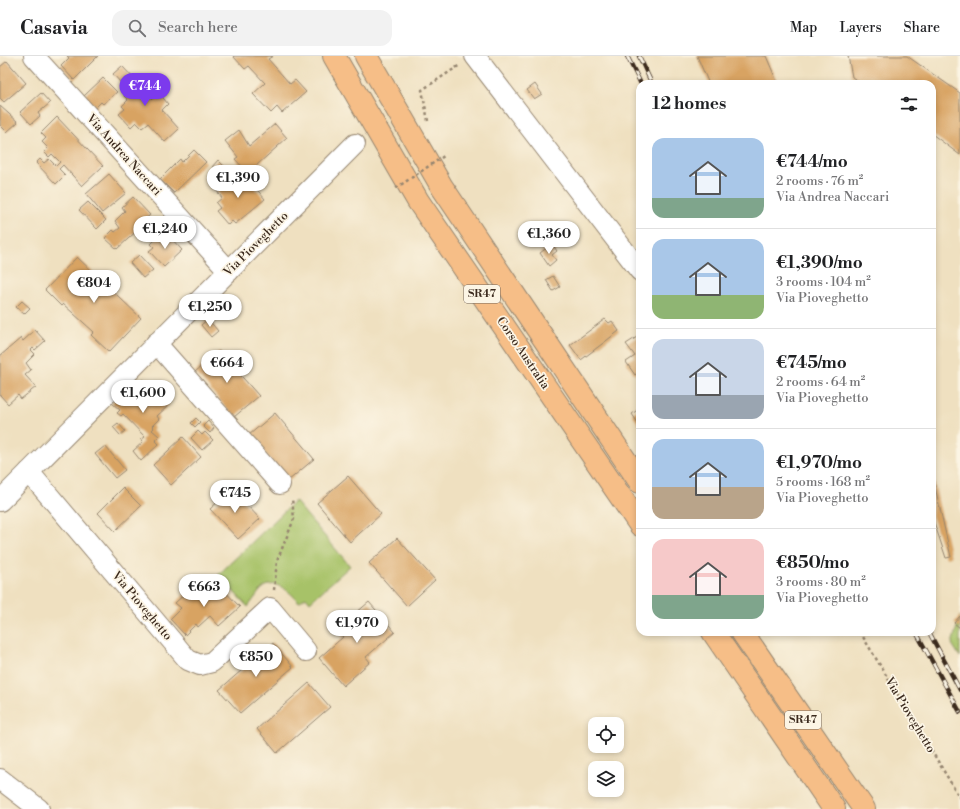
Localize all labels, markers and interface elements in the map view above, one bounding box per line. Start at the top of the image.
search box [112,10,392,46]
text: Casavia [20,16,88,40]
icon: search [126,17,148,39]
text: Search here [158,18,238,37]
text: Map [790,19,817,37]
text: Layers [839,19,882,37]
text: Share [904,19,940,37]
pin: €744 [121,73,169,107]
text: €744 [129,78,161,94]
text: 12 homes [652,93,726,115]
icon: filters [898,93,920,115]
street label: Via Andrea Naccari [83,110,165,199]
text: €744/mo [776,151,848,173]
icon: home [684,154,732,202]
pin: €1,390 [205,165,271,199]
text: €1,390 [216,170,260,186]
text: 2 rooms · 76 m² [776,173,863,189]
text: Via Andrea Naccari [776,189,889,205]
street label: Via Pioveghetto [220,208,292,280]
pin: €1,240 [132,216,198,250]
text: €1,240 [142,221,188,237]
pin: €1,360 [516,221,582,255]
text: €1,360 [527,226,571,242]
text: €1,390/mo [776,252,863,274]
icon: home [684,255,732,303]
pin: €804 [70,270,118,304]
text: 3 rooms · 104 m² [776,274,871,290]
text: €804 [77,275,111,291]
road number: SR47 [464,285,500,303]
text: Via Pioveghetto [776,290,869,306]
pin: €1,250 [177,294,243,328]
text: €1,250 [188,299,232,315]
street label: Corso Australia [493,314,553,393]
pin: €664 [203,350,251,384]
text: €745/mo [776,352,847,374]
text: €664 [210,355,244,371]
icon: home [684,355,732,403]
text: 2 rooms · 64 m² [776,374,865,390]
pin: €1,600 [110,380,176,414]
text: €1,600 [120,385,166,401]
text: Via Pioveghetto [776,390,869,406]
text: €1,970/mo [776,452,862,474]
icon: home [684,455,732,503]
text: 5 rooms · 168 m² [776,474,870,490]
pin: €745 [211,480,259,514]
text: €745 [219,485,251,501]
text: Via Pioveghetto [776,490,869,506]
text: €850/mo [776,552,850,574]
icon: home [684,555,732,603]
street label: Via Pioveghetto [108,568,175,644]
pin: €663 [180,574,228,608]
text: 3 rooms · 80 m² [776,574,866,590]
text: €663 [188,579,220,595]
text: Via Pioveghetto [776,590,869,606]
pin: €1,970 [324,610,390,644]
text: €1,970 [335,615,379,631]
pin: €850 [232,644,280,678]
text: €850 [239,649,273,665]
street label: Via Pioveghetto [881,674,939,756]
road number: SR47 [785,711,821,729]
map controls [588,717,624,797]
button: locate [588,717,624,753]
button: layers [588,761,624,797]

